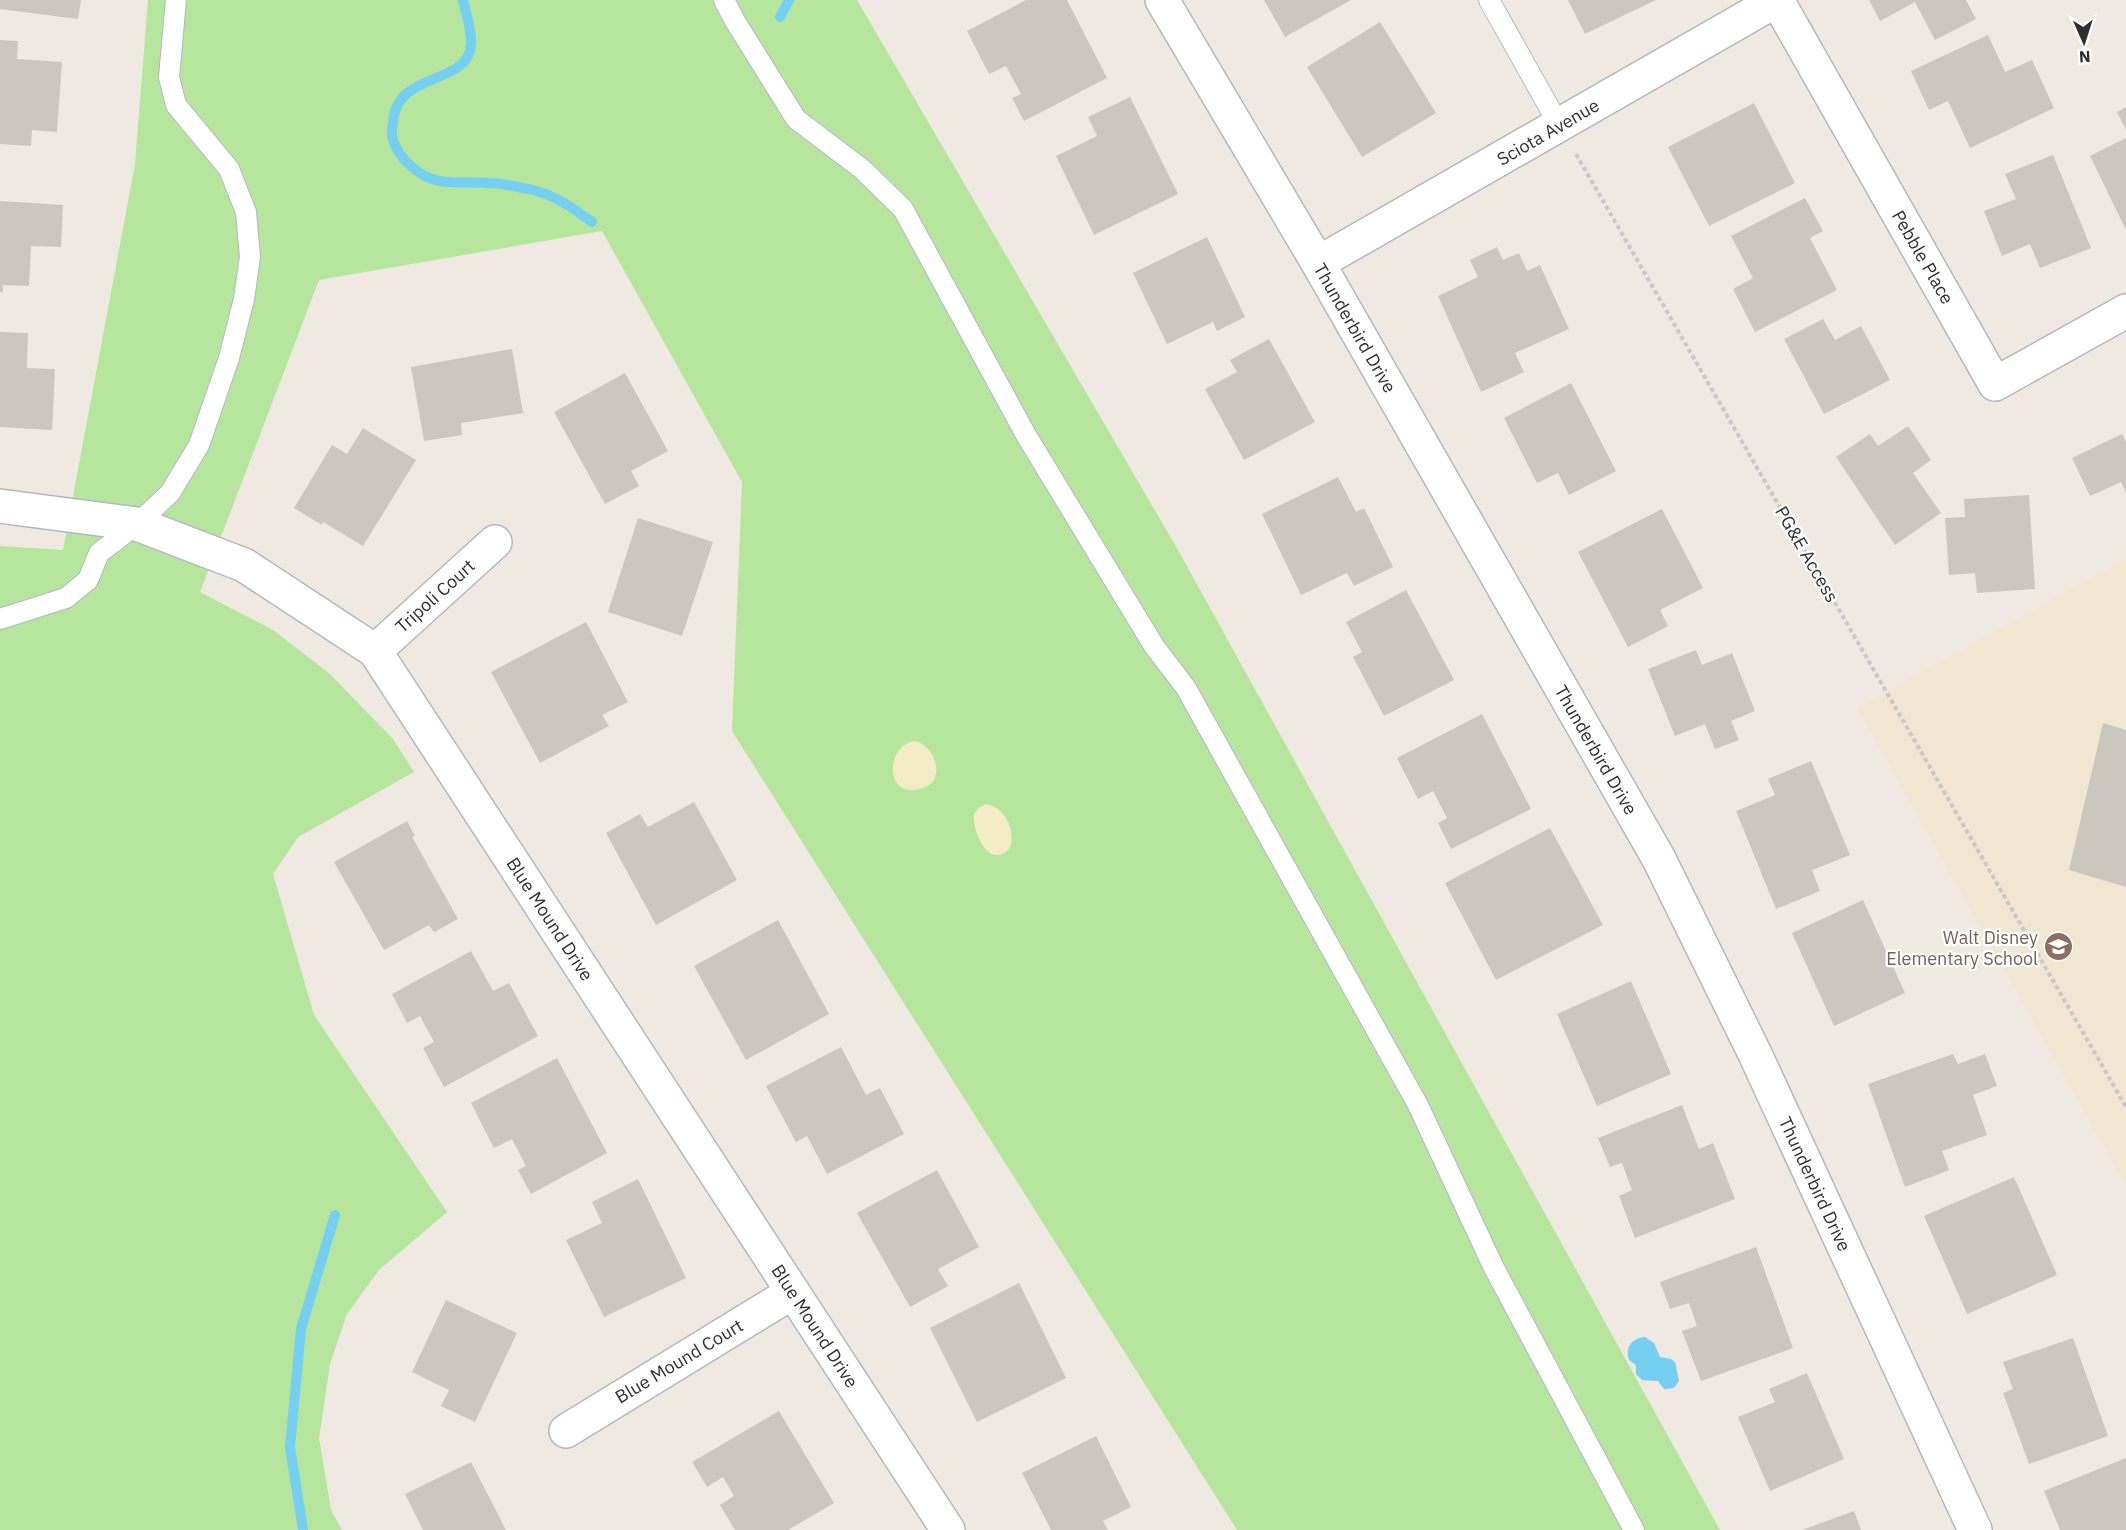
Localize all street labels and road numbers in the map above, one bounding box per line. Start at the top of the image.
street label: Sciota Avenue [1493,93,1603,171]
street label: Pebble Place [1887,206,1959,308]
street label: Thunderbird Drive [1309,259,1401,397]
street label: PG&E Access [1770,502,1844,606]
street label: Tripoli Court [390,554,480,638]
street label: Thunderbird Drive [1550,681,1642,819]
street label: Blue Mound Drive [502,853,599,985]
street label: Thunderbird Drive [1774,1113,1856,1255]
street label: Blue Mound Drive [767,1260,864,1392]
street label: Blue Mound Court [611,1314,747,1408]

